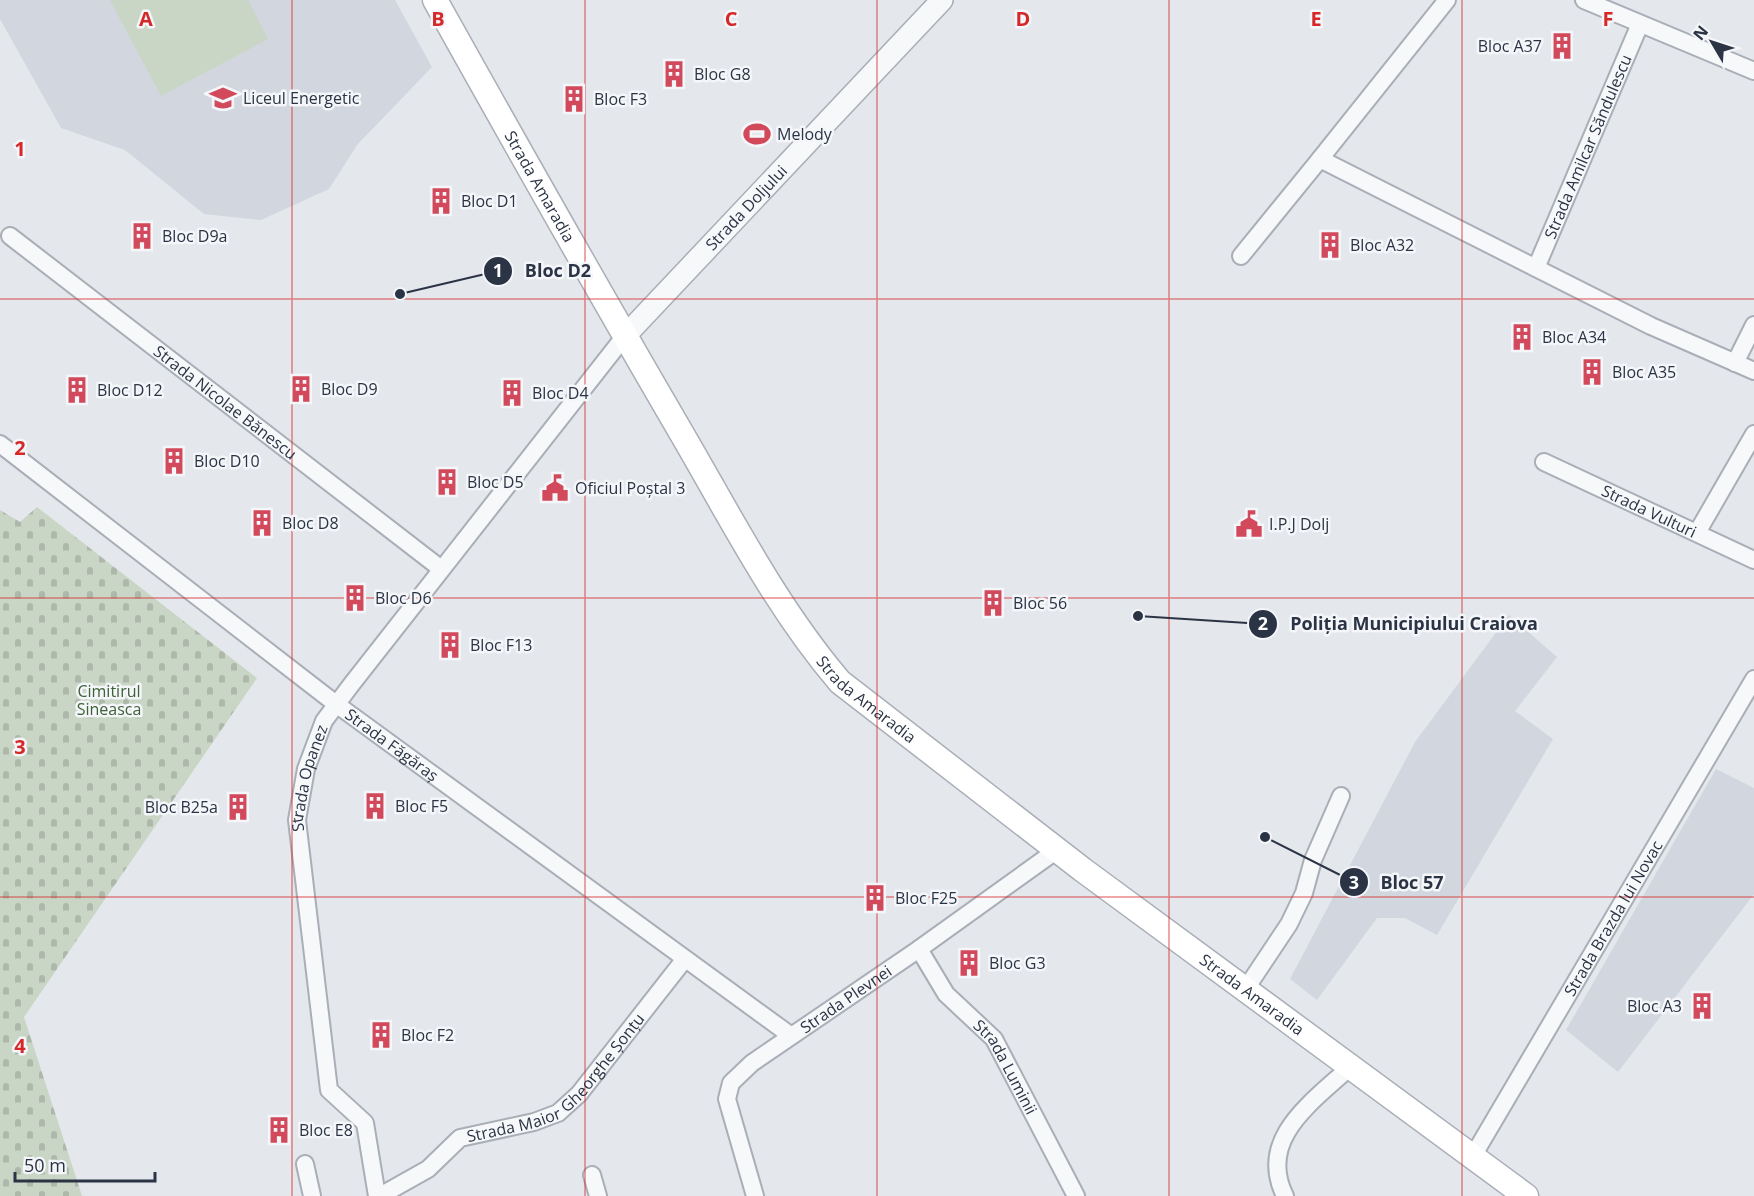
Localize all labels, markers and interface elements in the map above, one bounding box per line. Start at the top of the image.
text: A [139,5,153,32]
text: B [431,5,445,32]
text: C [725,5,738,32]
text: D [1016,5,1030,32]
text: E [1310,5,1322,32]
text: F [1603,5,1613,32]
north arrow [1682,12,1742,72]
text: N [1688,21,1713,45]
building icon: Bloc A37 [1547,31,1577,61]
place label: Bloc A37 [1478,35,1542,57]
street label: Strada Amilcar Săndulescu [1539,51,1637,242]
building icon: Bloc G8 [659,59,689,89]
place label: Bloc G8 [694,63,751,85]
school or university icon: Liceul Energetic [208,83,238,113]
building icon: Bloc F3 [559,84,589,114]
place label: Liceul Energetic [243,87,360,109]
place label: Bloc F3 [594,88,647,110]
sports icon: Melody [742,119,772,149]
place label: Melody [777,123,833,145]
street label: Strada Amaradia [500,127,580,246]
text: 1 [14,135,26,162]
street label: Strada Doljului [700,160,792,255]
building icon: Bloc D1 [426,186,456,216]
place label: Bloc D1 [461,190,518,212]
building icon: Bloc D9a [127,221,157,251]
place label: Bloc D9a [162,225,227,247]
building icon: Bloc A32 [1315,230,1345,260]
place label: Bloc A32 [1350,234,1414,256]
callout: Bloc D2 [483,253,603,289]
text: 1 [493,258,503,282]
text: Bloc D2 [525,258,591,282]
building icon: Bloc A34 [1507,322,1537,352]
place label: Bloc A34 [1542,326,1606,348]
street label: Strada Nicolae Bănescu [149,340,301,465]
building icon: Bloc A35 [1577,357,1607,387]
place label: Bloc A35 [1612,361,1676,383]
building icon: Bloc D9 [286,374,316,404]
building icon: Bloc D12 [62,375,92,405]
place label: Bloc D9 [321,378,378,400]
building icon: Bloc D4 [497,378,527,408]
place label: Bloc D12 [97,379,163,401]
place label: Bloc D4 [532,382,589,404]
text: 2 [14,434,26,461]
building icon: Bloc D10 [159,446,189,476]
place label: Bloc D10 [194,450,260,472]
building icon: Bloc D5 [432,467,462,497]
place label: Bloc D5 [467,471,524,493]
public building icon: Oficiul Poștal 3 [540,473,570,503]
place label: Oficiul Poștal 3 [575,477,685,499]
street label: Strada Vulturi [1598,479,1700,543]
building icon: Bloc D8 [247,508,277,538]
public building icon: I.P.J Dolj [1234,509,1264,539]
place label: Bloc D8 [282,512,339,534]
place label: I.P.J Dolj [1269,513,1329,535]
building icon: Bloc D6 [340,583,370,613]
place label: Bloc D6 [375,587,432,609]
building icon: Bloc 56 [978,588,1008,618]
place label: Bloc 56 [1013,592,1067,614]
callout: Poliția Municipiului Craiova [1248,606,1550,642]
text: 2 [1258,611,1268,635]
text: Poliția Municipiului Craiova [1290,611,1538,635]
building icon: Bloc F13 [435,630,465,660]
place label: Bloc F13 [470,634,532,656]
street label: Strada Amaradia [812,651,921,748]
park label: Cimitirul Sineasca [77,680,141,720]
street label: Strada Făgăraș [341,703,443,786]
street label: Strada Opanez [286,721,333,833]
text: 3 [14,733,26,760]
building icon: Bloc F5 [360,791,390,821]
building icon: Bloc B25a [223,792,253,822]
place label: Bloc F5 [395,795,448,817]
place label: Bloc B25a [145,796,218,818]
street label: Strada Brazda lui Novac [1559,836,1668,1000]
callout: Bloc 57 [1339,864,1456,900]
text: 3 [1349,870,1359,894]
text: Bloc 57 [1380,870,1444,894]
building icon: Bloc F25 [860,883,890,913]
place label: Bloc F25 [895,887,957,909]
building icon: Bloc G3 [954,948,984,978]
street label: Strada Amaradia [1195,949,1309,1040]
place label: Bloc G3 [989,952,1046,974]
street label: Strada Plevnei [796,960,896,1038]
building icon: Bloc A3 [1687,991,1717,1021]
place label: Bloc A3 [1627,995,1682,1017]
street label: Strada Maior Gheorghe Șonțu [465,1009,649,1147]
street label: Strada Luminii [969,1014,1042,1118]
building icon: Bloc F2 [366,1020,396,1050]
place label: Bloc F2 [401,1024,454,1046]
text: 4 [14,1032,26,1059]
building icon: Bloc E8 [264,1115,294,1145]
place label: Bloc E8 [299,1119,353,1141]
scale bar [15,1145,154,1183]
text: 50 m [24,1153,66,1177]

